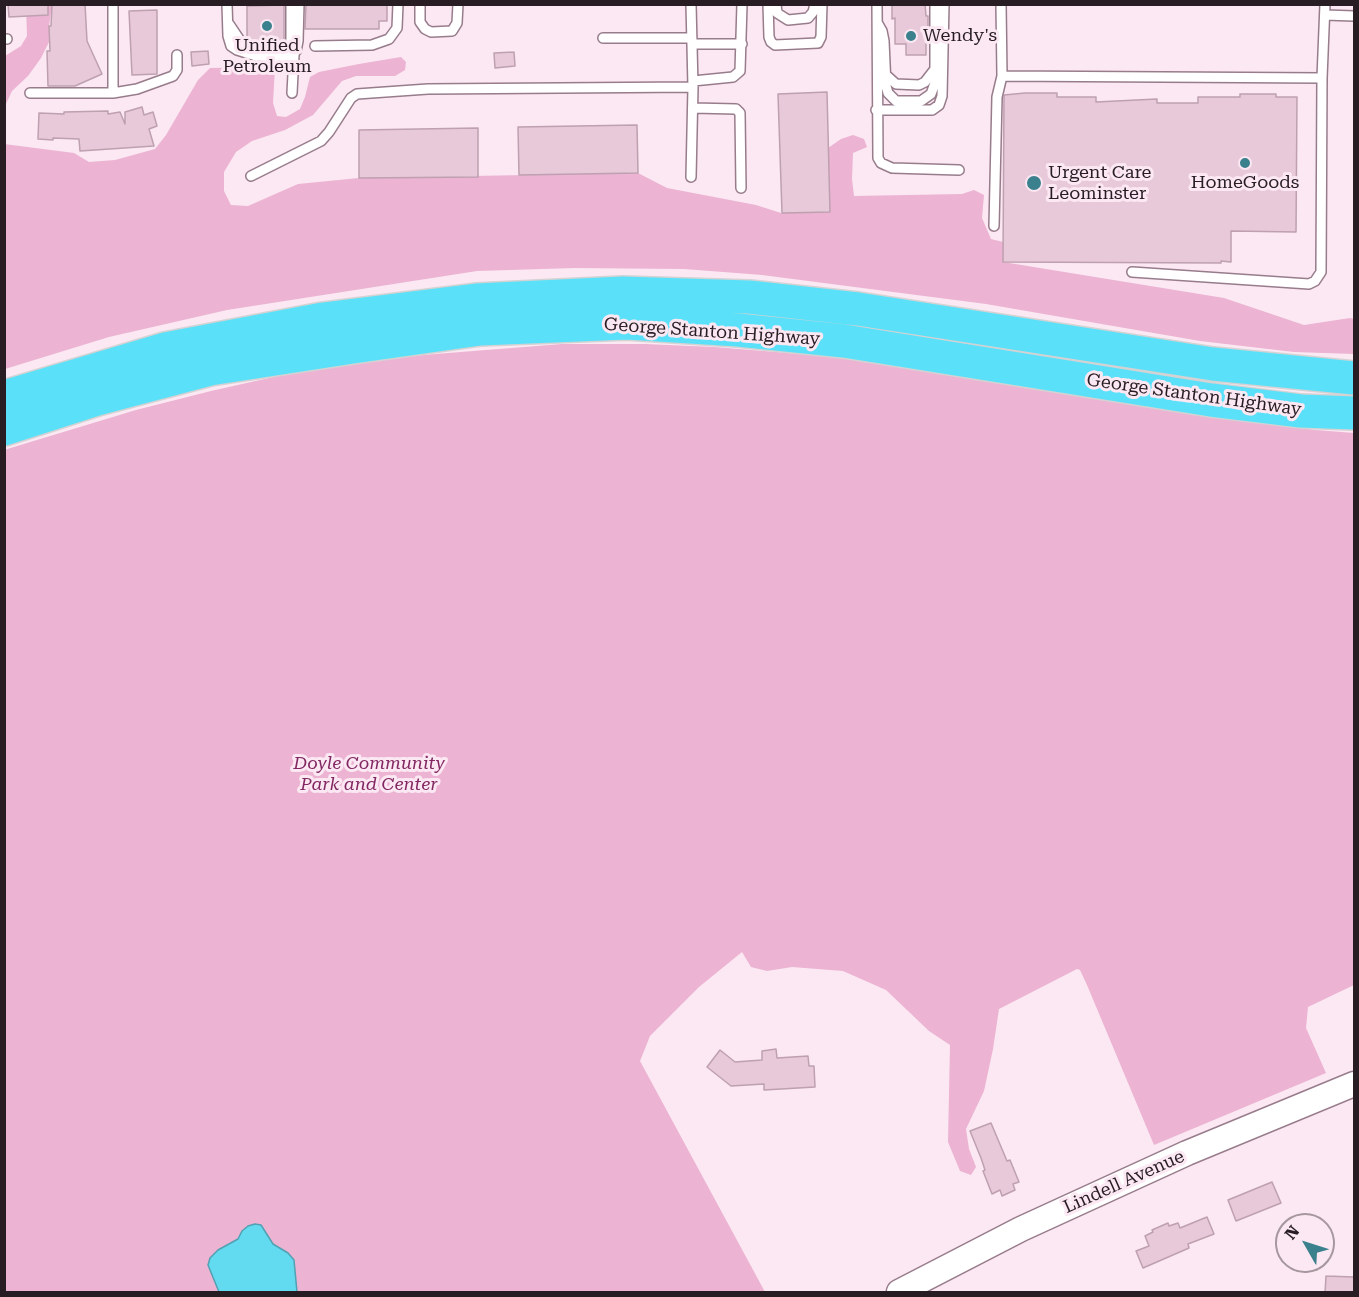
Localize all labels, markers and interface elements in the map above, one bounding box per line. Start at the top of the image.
marker: Unified Petroleum [260,19,274,33]
place label: Wendy's [923,25,997,47]
marker: Wendy's [904,29,918,43]
place label: Unified Petroleum [222,35,312,78]
marker: HomeGoods [1238,156,1252,170]
place label: Urgent Care Leominster [1048,162,1151,204]
place label: HomeGoods [1191,172,1299,194]
marker: Urgent Care Leominster [1025,174,1043,192]
street label: George Stanton Highway [603,314,821,350]
street label: George Stanton Highway [1085,369,1303,421]
park label: Doyle Community Park and Center [293,753,445,795]
street label: Lindell Avenue [1060,1146,1188,1218]
north arrow [1275,1213,1335,1273]
text: N [1281,1222,1303,1243]

